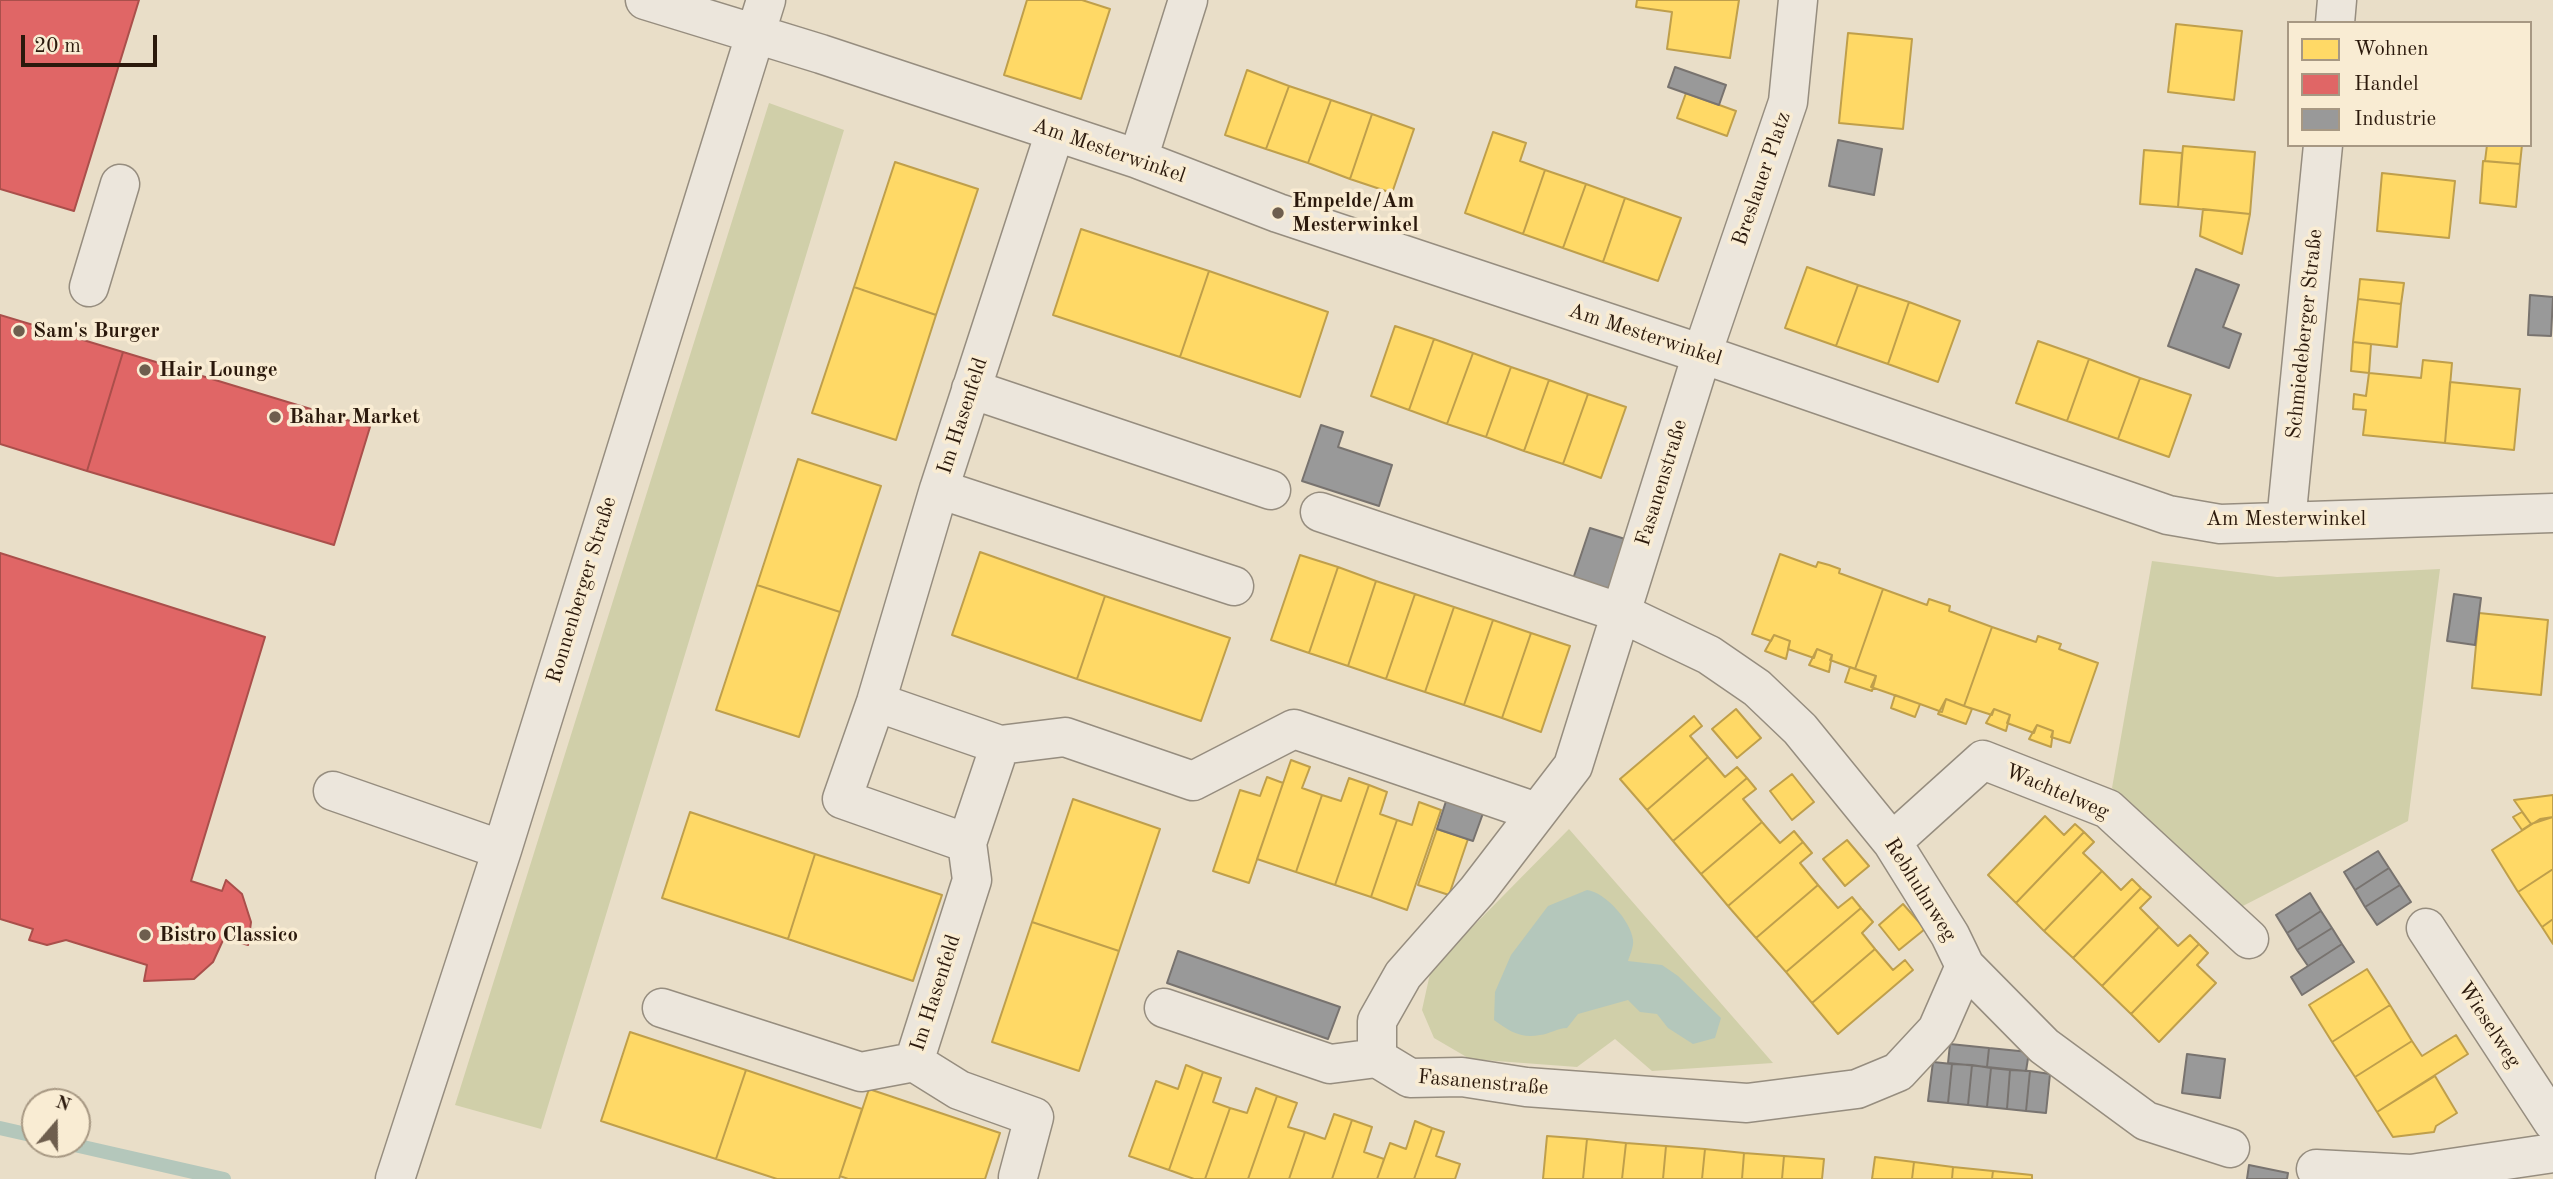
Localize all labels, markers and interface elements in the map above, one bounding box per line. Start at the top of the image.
scale bar [24,21,161,65]
legend [2287,21,2532,147]
text: 20 m [34,36,81,57]
text: Wohnen [2354,39,2429,60]
text: Handel [2354,74,2419,95]
street label: Breslauer Platz [1727,109,1797,249]
text: Industrie [2354,109,2436,130]
street label: Am Mesterwinkel [1029,113,1189,189]
place label: Empelde/Am Mesterwinkel [1292,188,1419,238]
marker: Empelde/Am Mesterwinkel [1270,205,1286,221]
street label: Schmiedeberger Straße [2281,228,2329,440]
street label: Am Mesterwinkel [1565,298,1725,372]
place label: Sam's Burger [33,318,160,344]
marker: Sam's Burger [11,323,27,339]
street label: Im Hasenfeld [932,355,994,477]
place label: Hair Lounge [159,357,278,383]
marker: Hair Lounge [137,362,153,378]
place label: Bahar Market [289,404,420,430]
marker: Bahar Market [267,409,283,425]
street label: Fasanenstraße [1631,417,1693,549]
street label: Ronnenberger Straße [542,494,622,686]
street label: Am Mesterwinkel [2206,506,2366,532]
street label: Wachtelweg [2001,759,2113,825]
street label: Rebhuhnweg [1878,834,1962,946]
place label: Bistro Classico [159,922,298,948]
marker: Bistro Classico [137,927,153,943]
street label: Im Hasenfeld [905,932,967,1054]
street label: Wieselweg [2452,977,2526,1073]
street label: Fasanenstraße [1417,1065,1549,1101]
north arrow [21,1088,91,1158]
text: N [53,1093,73,1116]

